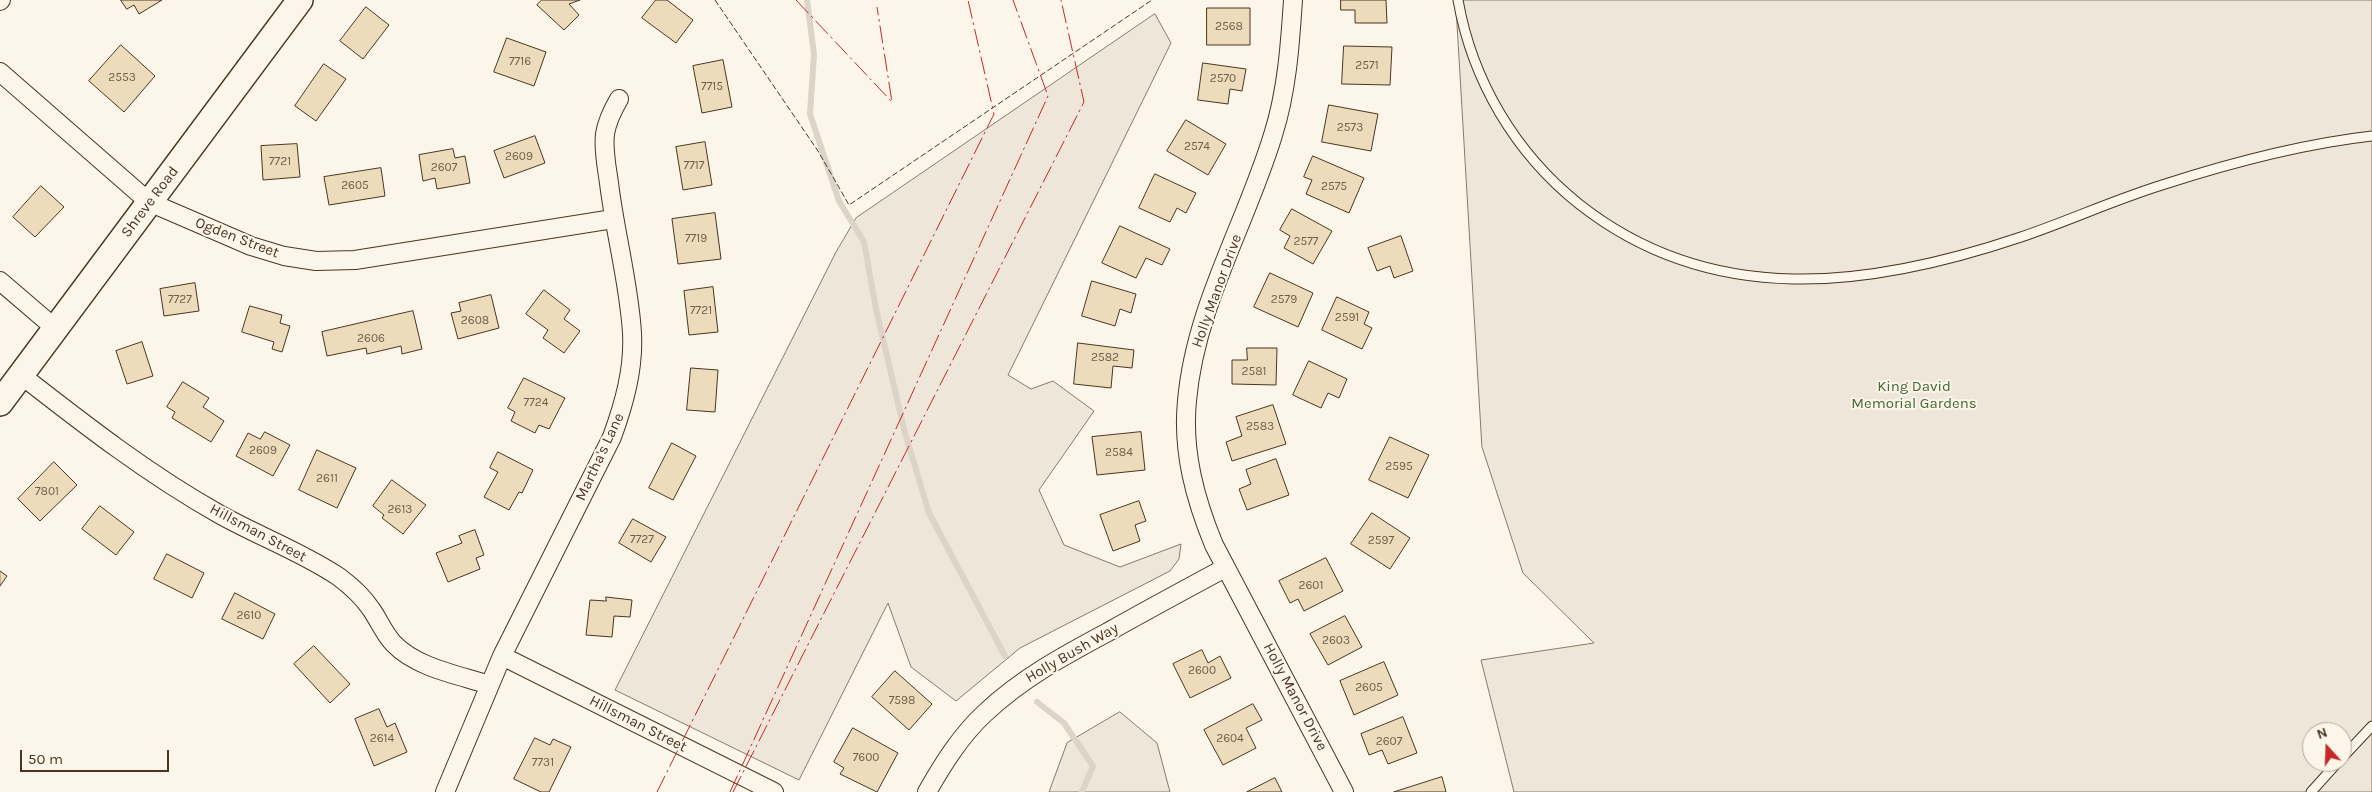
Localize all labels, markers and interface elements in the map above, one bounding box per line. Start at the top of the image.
house number: 2568 [1215,20,1243,34]
house number: 7716 [509,55,531,69]
house number: 2571 [1355,59,1379,73]
house number: 2553 [108,71,136,85]
house number: 2570 [1210,72,1236,86]
house number: 7715 [701,80,723,94]
house number: 2573 [1337,121,1363,135]
house number: 2574 [1184,140,1210,154]
house number: 2609 [505,150,533,164]
house number: 7721 [269,155,291,169]
house number: 7717 [684,159,704,173]
house number: 2607 [431,161,457,175]
street label: Shreve Road [117,163,183,241]
house number: 2605 [341,179,369,193]
house number: 2575 [1321,180,1347,194]
street label: Ogden Street [192,214,282,262]
house number: 7719 [685,232,707,246]
street label: Holly Manor Drive [1188,232,1246,350]
house number: 2577 [1294,235,1318,249]
house number: 7727 [168,293,192,307]
house number: 2579 [1271,293,1297,307]
house number: 7721 [690,304,712,318]
house number: 2591 [1335,311,1359,325]
house number: 2608 [461,314,489,328]
house number: 2606 [357,332,385,346]
house number: 2582 [1091,351,1119,365]
house number: 2581 [1241,365,1267,379]
park label: King David Memorial Gardens [1851,378,1977,413]
house number: 7724 [524,396,548,410]
street label: Martha's Lane [572,410,628,504]
house number: 2583 [1246,420,1274,434]
house number: 2609 [249,444,277,458]
house number: 2584 [1105,446,1133,460]
house number: 2595 [1385,460,1413,474]
house number: 2611 [316,472,338,486]
house number: 7801 [35,485,59,499]
street label: Hillsman Street [207,500,309,566]
house number: 2613 [388,503,412,517]
house number: 7727 [630,533,654,547]
house number: 2597 [1368,534,1394,548]
house number: 2601 [1299,579,1323,593]
house number: 2610 [237,609,261,623]
street label: Holly Bush Way [1022,619,1122,687]
house number: 2603 [1322,634,1350,648]
street label: Holly Manor Drive [1259,640,1331,754]
house number: 2600 [1188,664,1216,678]
house number: 2605 [1355,681,1383,695]
street label: Hillsman Street [586,692,690,756]
house number: 7598 [889,694,915,708]
north arrow [2302,722,2352,772]
text: N [2314,724,2330,743]
house number: 2614 [370,732,394,746]
house number: 2604 [1216,732,1244,746]
house number: 2607 [1376,735,1402,749]
scale bar [22,740,171,772]
text: 50 m [28,750,63,768]
house number: 7600 [853,751,879,765]
house number: 7731 [532,756,554,770]

